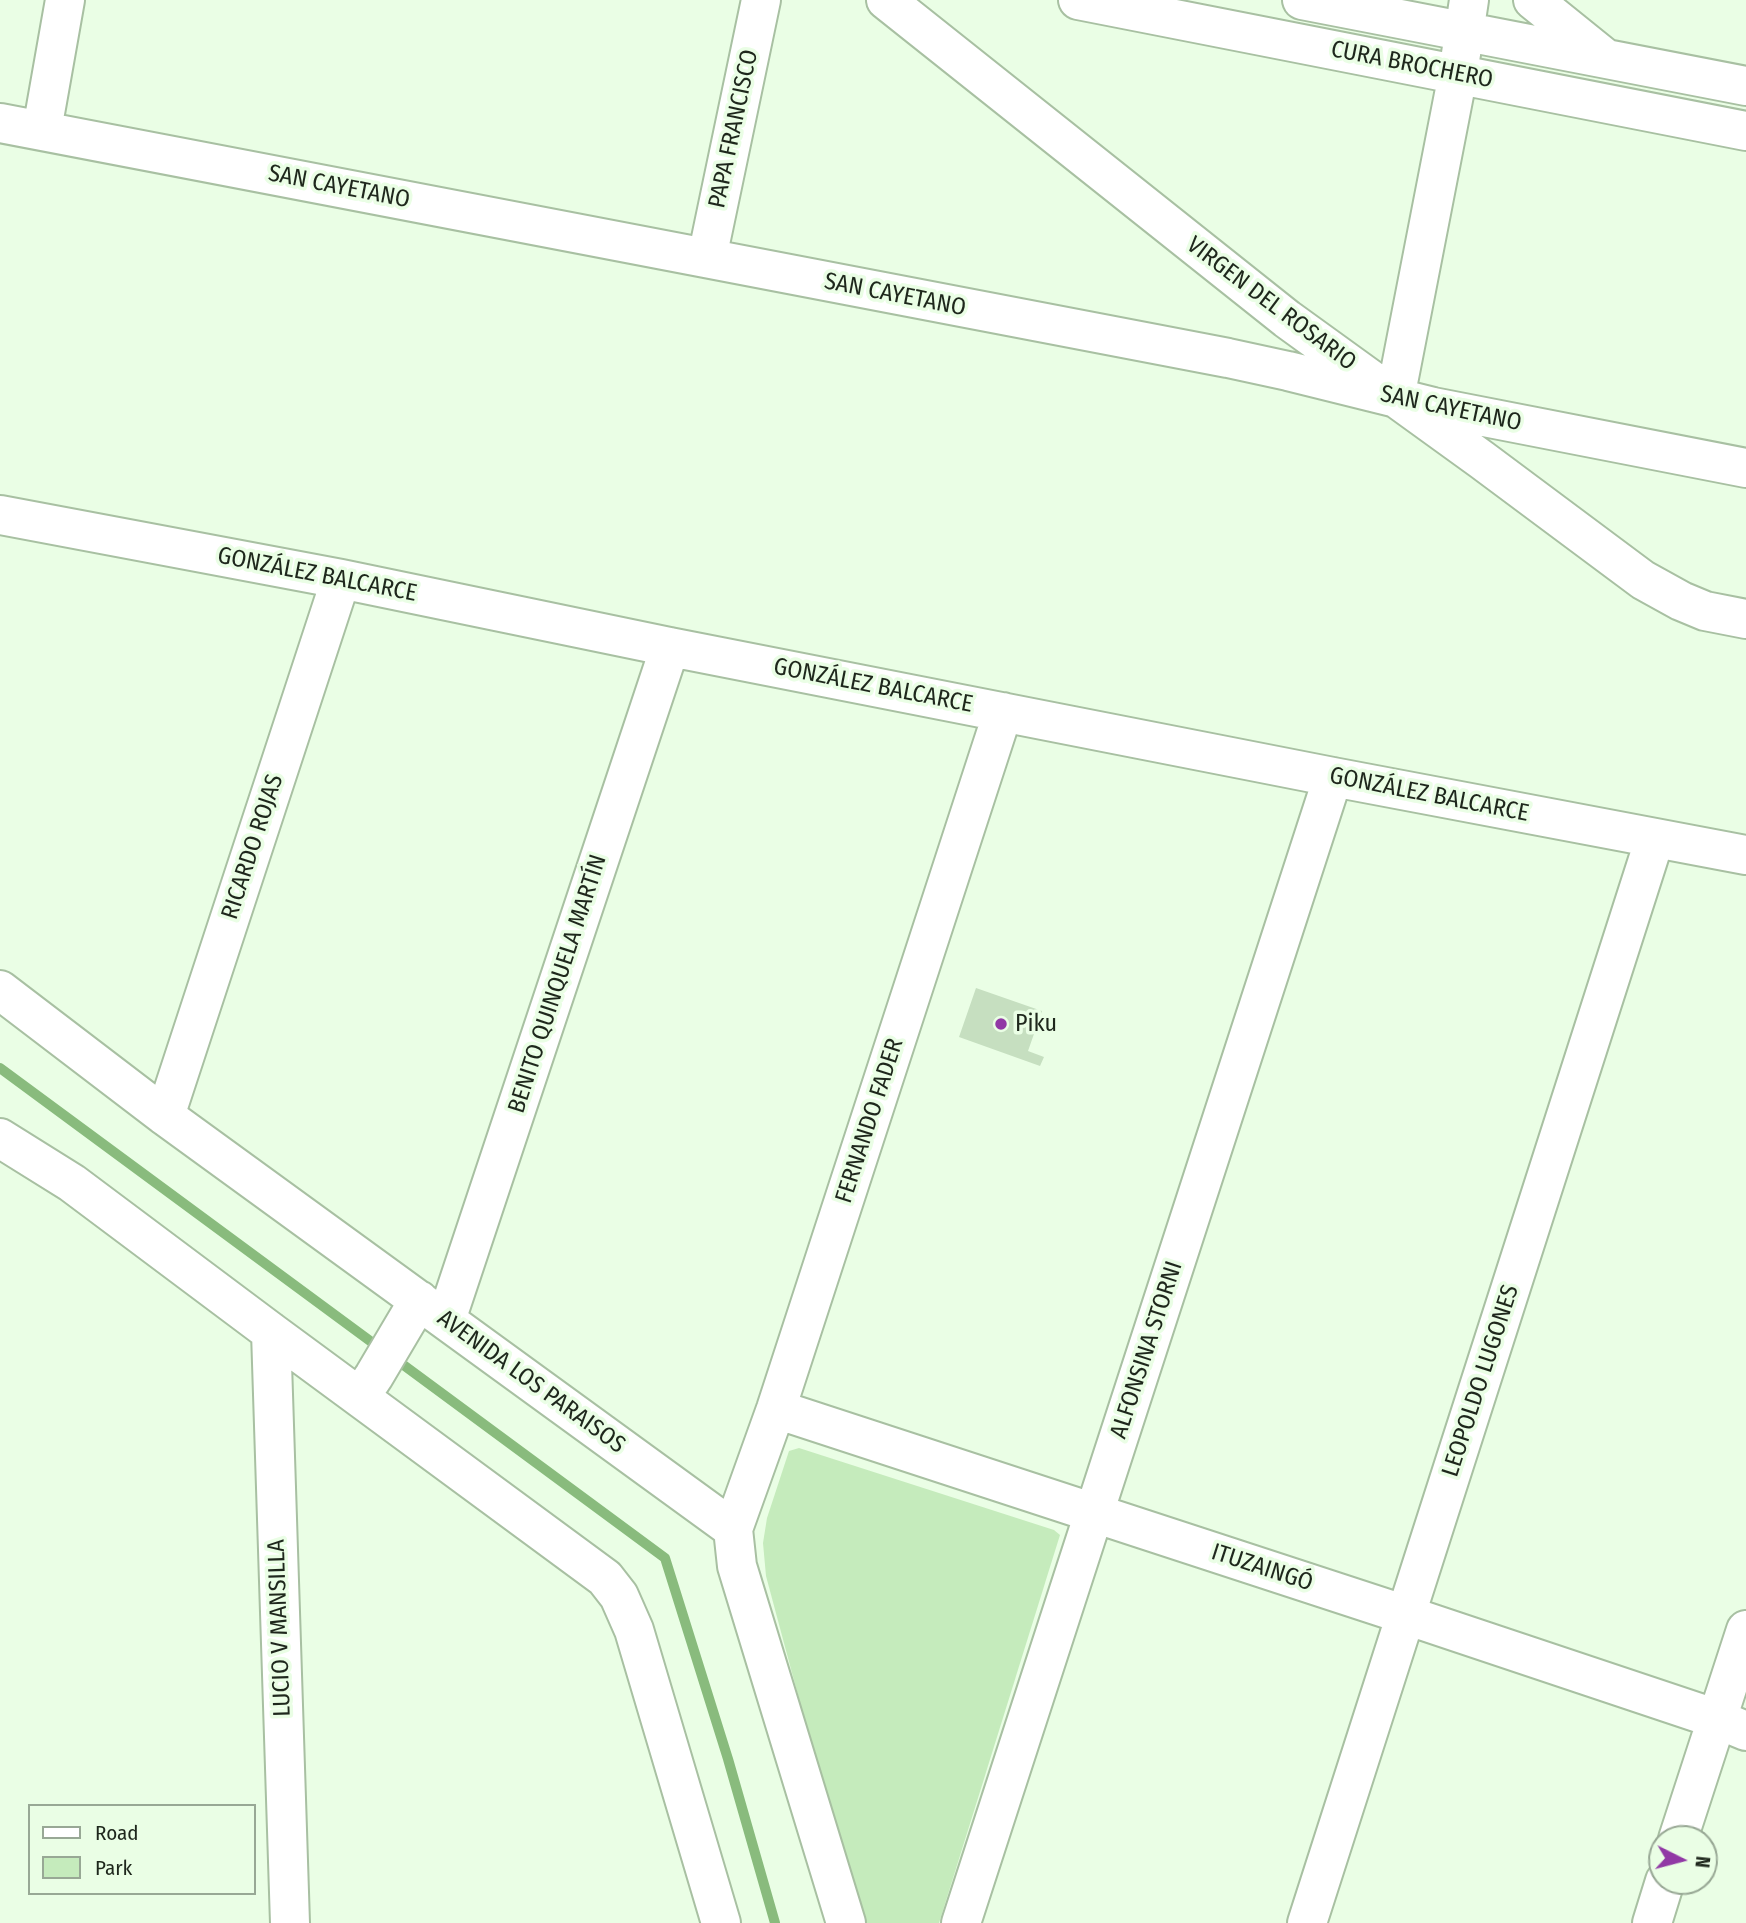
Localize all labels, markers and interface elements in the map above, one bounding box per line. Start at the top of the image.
street label: CURA BROCHERO [1329,35,1495,95]
street label: PAPA FRANCISCO [703,47,765,211]
street label: SAN CAYETANO [266,159,412,215]
street label: VIRGEN DEL ROSARIO [1181,231,1361,377]
street label: SAN CAYETANO [822,267,968,323]
street label: SAN CAYETANO [1378,380,1524,438]
street label: GONZÁLEZ BALCARCE [215,542,419,608]
street label: GONZÁLEZ BALCARCE [771,653,975,719]
street label: GONZÁLEZ BALCARCE [1327,762,1531,828]
street label: RICARDO ROJAS [216,771,290,923]
street label: BENITO QUINQUELA MARTÍN [503,851,613,1117]
place label: Piku [1015,1010,1057,1038]
marker: Piku [993,1016,1009,1032]
street label: FERNANDO FADER [830,1035,910,1207]
street label: ALFONSINA STORNI [1105,1258,1189,1442]
street label: LEOPOLDO LUGONES [1436,1281,1526,1481]
street label: AVENIDA LOS PARAISOS [431,1304,631,1460]
street label: ITUZAINGÓ [1208,1538,1316,1598]
street label: LUCIO V MANSILLA [263,1539,297,1717]
legend [28,1804,256,1895]
text: Road [95,1820,139,1846]
north arrow [1648,1825,1718,1895]
text: Park [95,1855,132,1881]
text: N [1690,1855,1714,1869]

